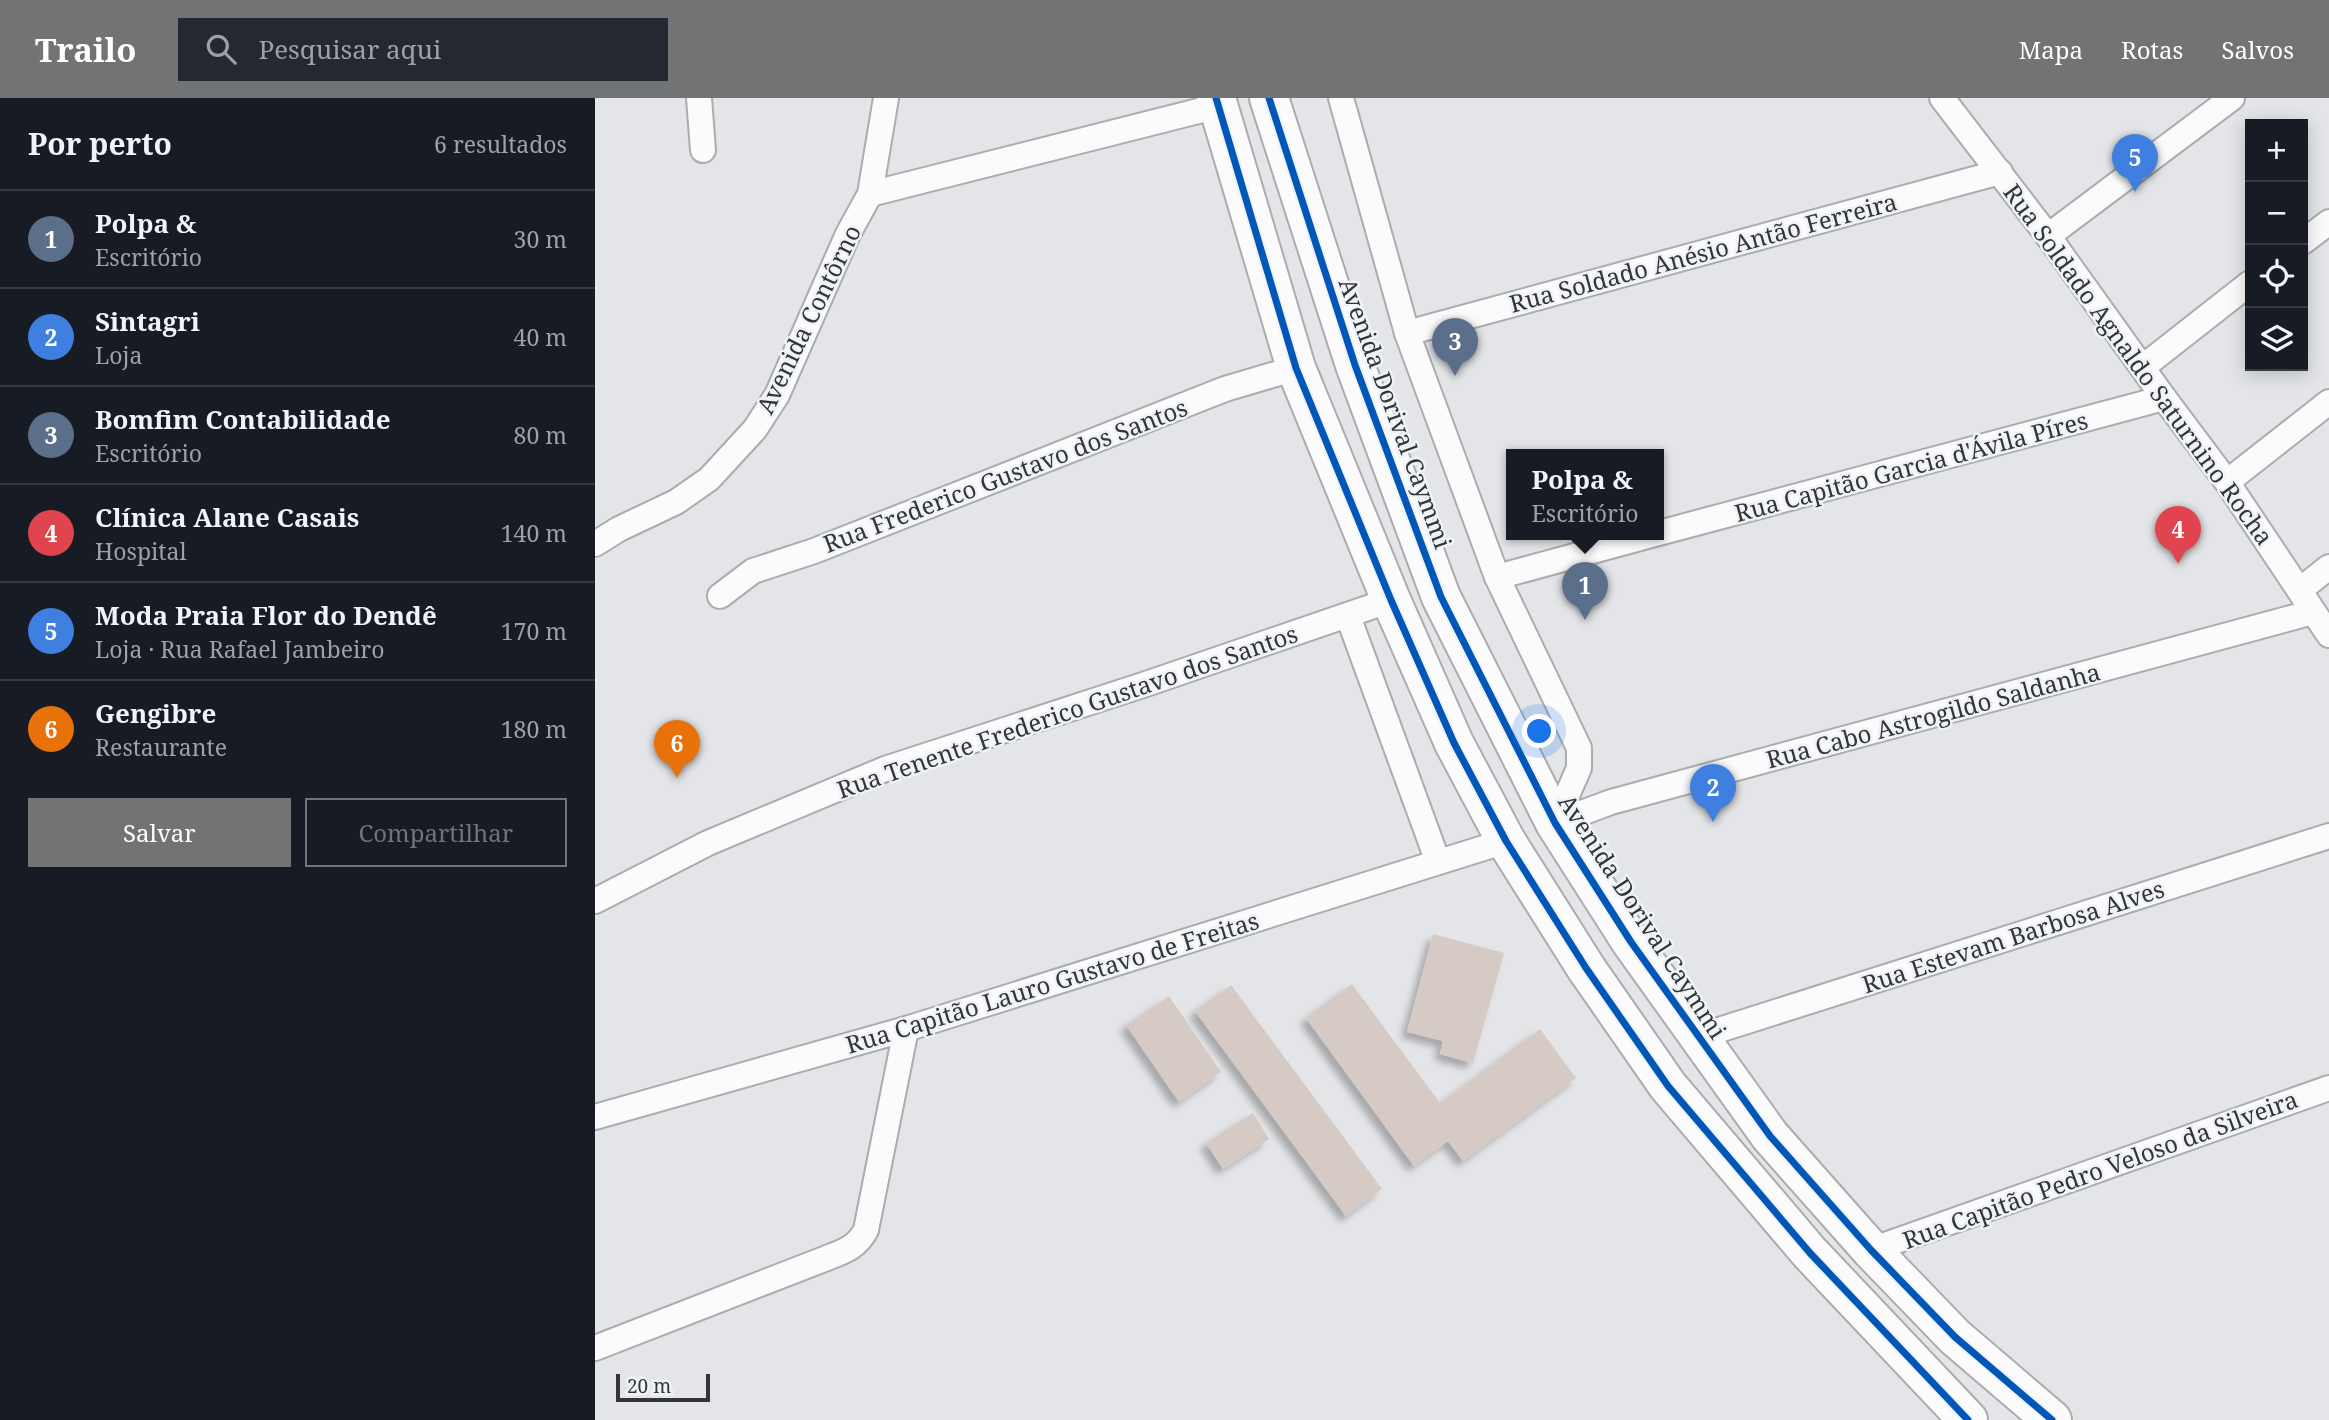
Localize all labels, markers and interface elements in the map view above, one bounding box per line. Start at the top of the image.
search box [178,18,668,81]
text: Trailo [35,27,136,72]
icon: search [202,30,240,68]
text: Pesquisar aqui [258,31,441,67]
text: Mapa [2019,33,2083,66]
text: Rotas [2121,33,2183,66]
text: Salvos [2221,33,2294,66]
map controls [2245,119,2308,371]
button: + [2245,119,2308,182]
text: Por perto [28,123,172,164]
text: 6 resultados [434,128,567,160]
pin: 5 [2112,134,2158,192]
street label: Rua Soldado Agnaldo Saturnino Rocha [1997,177,2281,551]
button: − [2245,182,2308,245]
street label: Rua Soldado Anésio Antão Ferreira [1506,184,1900,320]
text: Polpa & [95,205,197,241]
street label: Avenida Contôrno [748,219,868,419]
text: 1 [45,223,58,255]
text: 30 m [514,223,567,255]
text: Escritório [95,241,202,273]
button: locate [2245,245,2308,308]
street label: Avenida Dorival Caymmi [1332,273,1460,553]
text: Sintagri [95,303,200,339]
button: layers [2245,308,2308,371]
pin: 3 [1432,318,1478,376]
text: 2 [45,321,58,353]
text: 40 m [514,321,567,353]
text: Loja [95,339,142,371]
street label: Rua Frederico Gustavo dos Santos [818,390,1192,560]
text: Bomfim Contabilidade [95,401,391,437]
street label: Rua Capitão Garcia d'Ávila Píres [1731,403,2091,529]
text: 3 [45,419,58,451]
text: 80 m [514,419,567,451]
text: Escritório [95,437,202,469]
popup [1506,449,1664,540]
text: Polpa & [1531,461,1633,497]
text: Escritório [1531,497,1639,529]
text: Clínica Alane Casais [95,499,359,535]
pin: 4 [2155,506,2201,564]
text: 4 [45,517,58,549]
text: 140 m [501,517,567,549]
text: Hospital [95,535,187,567]
pin: 1 [1562,562,1608,620]
text: Moda Praia Flor do Dendê [95,597,437,633]
text: 5 [45,615,58,647]
text: 170 m [501,615,567,647]
street label: Rua Tenente Frederico Gustavo dos Santos [832,616,1302,806]
text: Loja · Rua Rafael Jambeiro [95,633,384,665]
street label: Rua Cabo Astrogildo Saldanha [1762,654,2104,776]
text: Gengibre [95,695,216,731]
text: 6 [45,713,58,745]
text: 180 m [501,713,567,745]
your location [1522,714,1556,748]
pin: 6 [654,720,700,778]
text: Restaurante [95,731,227,763]
pin: 2 [1690,764,1736,822]
street label: Avenida Dorival Caymmi [1551,787,1735,1045]
button: Salvar [28,798,291,867]
button: Compartilhar [305,798,567,867]
street label: Rua Estevam Barbosa Alves [1858,872,2168,1000]
street label: Rua Capitão Lauro Gustavo de Freitas [841,903,1263,1061]
street label: Rua Capitão Pedro Veloso da Silveira [1898,1082,2302,1256]
scale bar [616,1371,711,1403]
text: 20 m [627,1373,671,1399]

